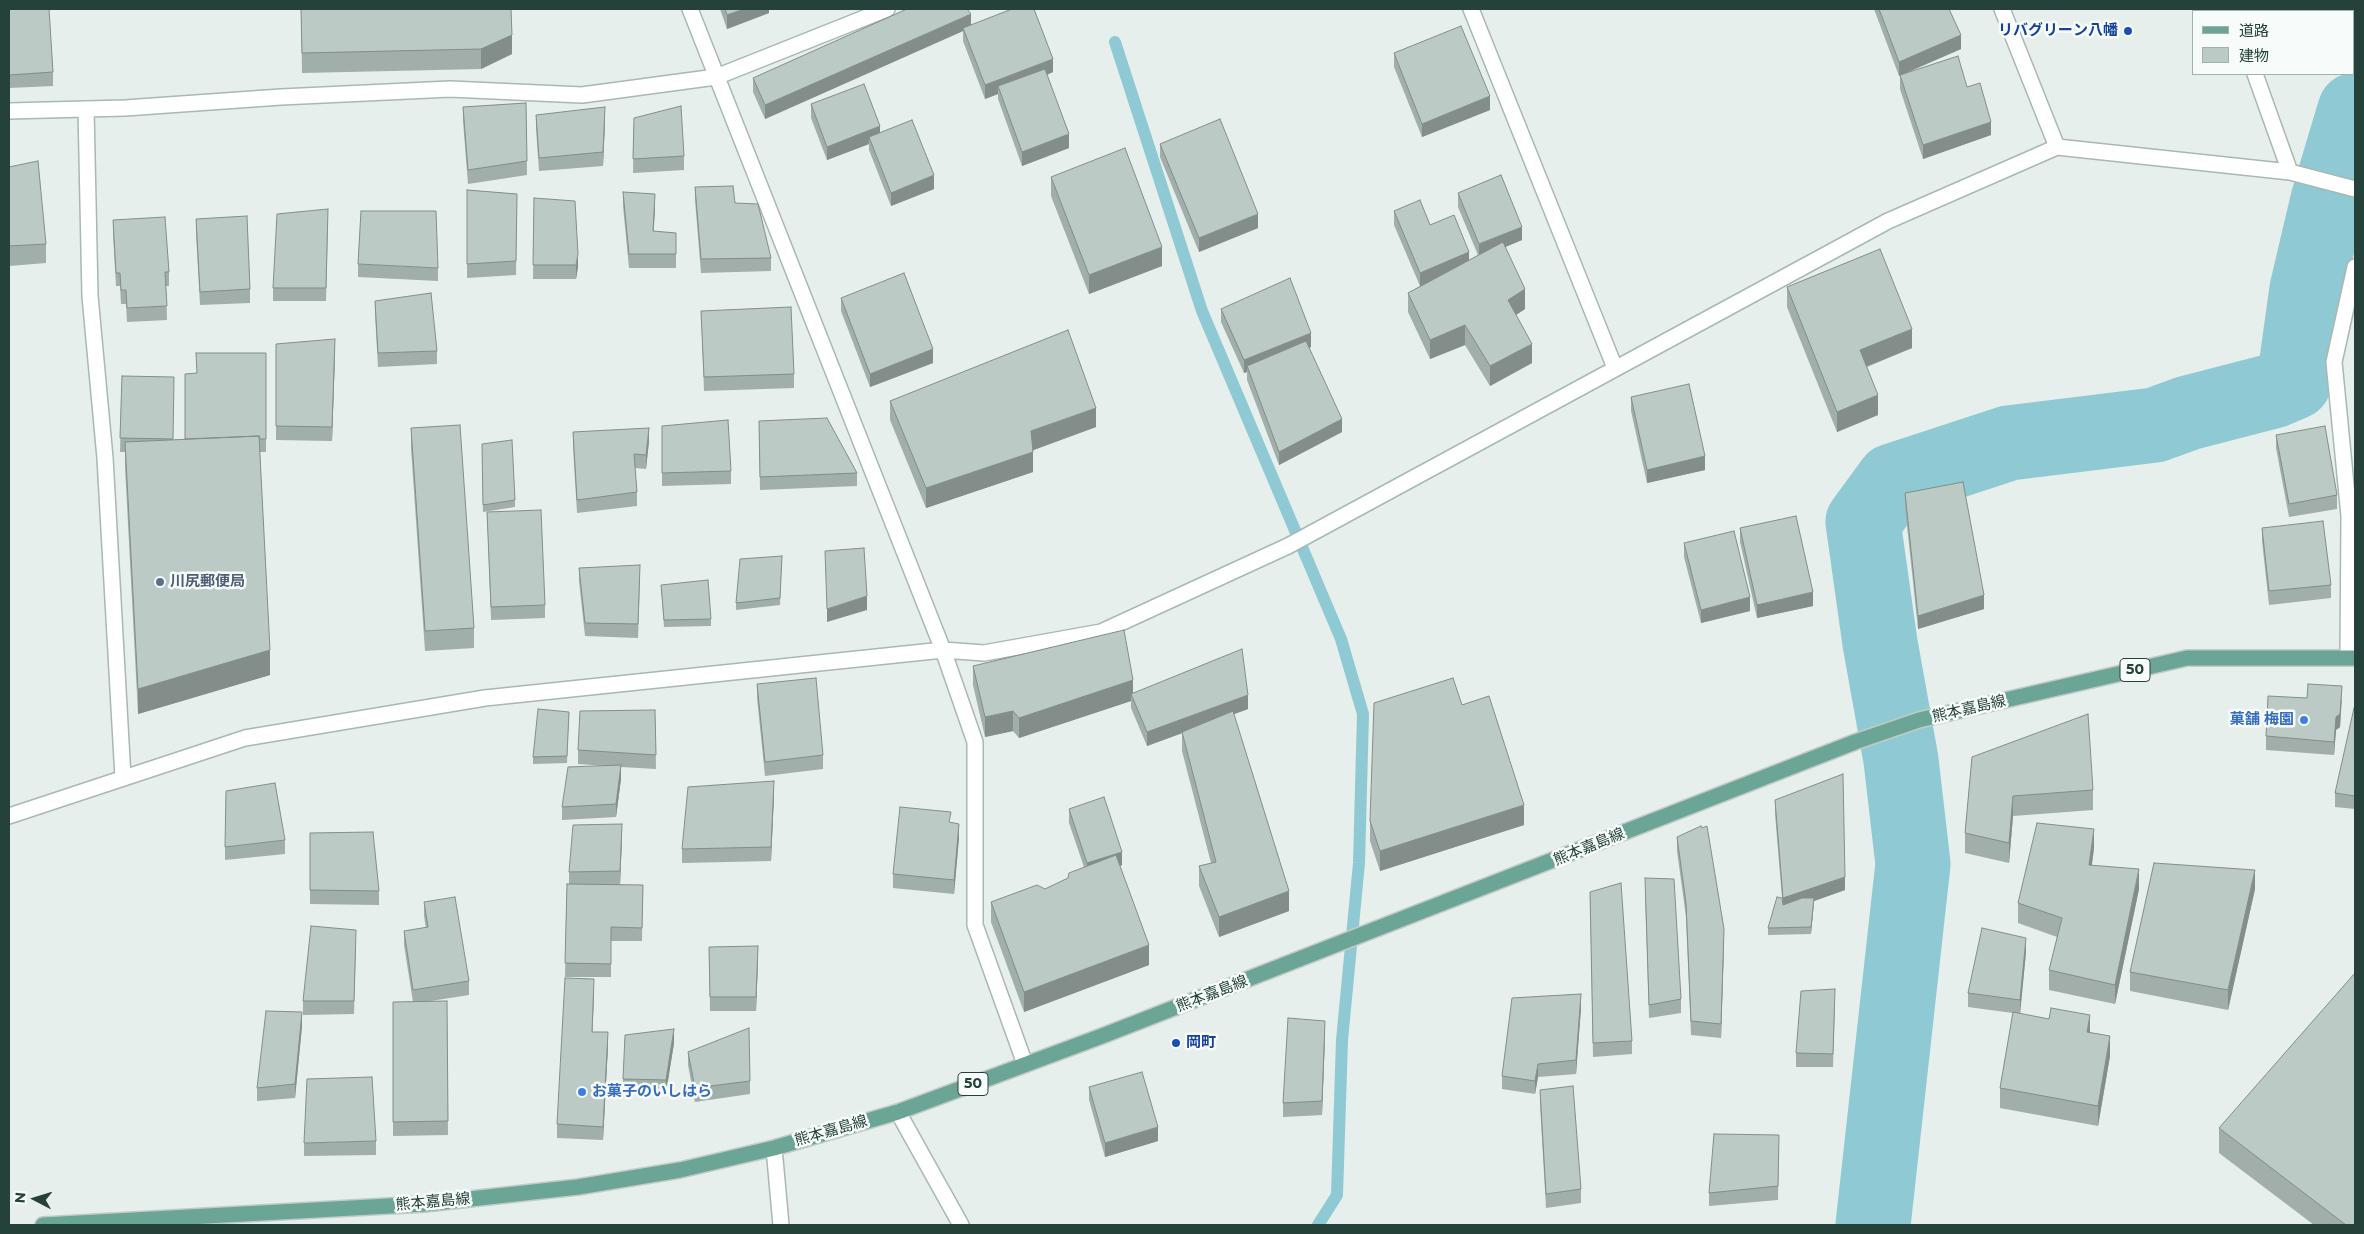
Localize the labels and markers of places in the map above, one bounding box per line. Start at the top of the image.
place label: リバグリーン八幡 [1998,22,2118,40]
marker: リバグリーン八幡 [2122,25,2134,37]
place label: 川尻郵便局 [170,573,245,591]
marker: 川尻郵便局 [154,576,166,588]
place label: 菓舗 梅園 [2230,711,2294,729]
marker: 菓舗 梅園 [2298,714,2310,726]
place label: 岡町 [1186,1034,1216,1052]
marker: 岡町 [1170,1037,1182,1049]
place label: お菓子のいしはら [592,1083,712,1101]
marker: お菓子のいしはら [576,1086,588,1098]

